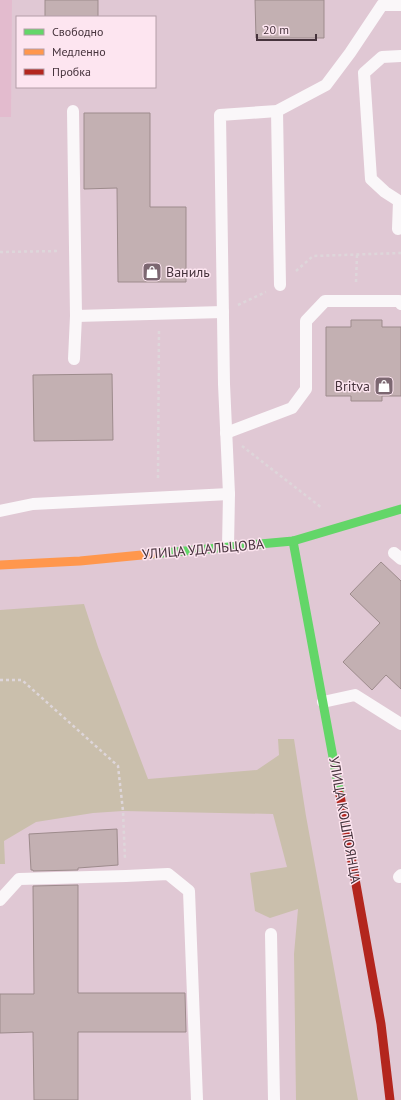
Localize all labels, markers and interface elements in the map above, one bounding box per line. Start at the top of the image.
legend [16,16,156,88]
scale bar [257,16,316,42]
text: 20 m [263,22,289,37]
text: Свободно [52,24,103,39]
text: Медленно [52,44,106,59]
text: Пробка [52,64,91,79]
shop icon: Ваниль [141,261,163,283]
place label: Ваниль [166,263,210,281]
shop icon: Britva [373,375,395,397]
place label: Britva [335,377,370,395]
street label: УЛИЦА УДАЛЬЦОВА [141,535,266,563]
street label: УЛИЦА КОШТОЯНЦА [325,755,365,886]

